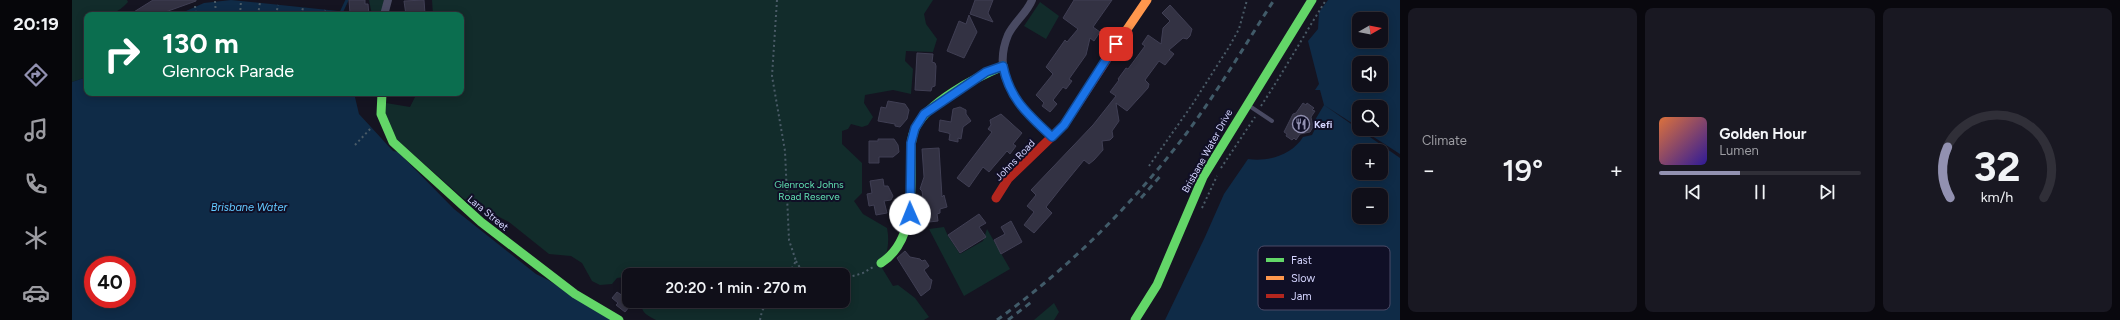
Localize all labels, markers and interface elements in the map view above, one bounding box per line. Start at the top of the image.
north arrow [1352,12,1388,48]
map controls [1352,12,1388,224]
text: 20:19 [13,13,59,35]
text: 130 m [162,26,239,60]
pin [1099,27,1133,61]
icon: right [96,28,148,80]
icon: arrive [1105,33,1127,55]
button: sound [1352,56,1388,92]
text: Glenrock Parade [162,60,294,82]
icon: directions [22,61,50,89]
button: search [1352,100,1388,136]
street label: Brisbane Water Drive [1179,107,1236,195]
restaurant icon: Kefi [1291,114,1311,134]
icon: music [22,116,50,144]
place label: Kefi [1314,118,1333,131]
text: Golden Hour [1719,125,1806,143]
text: Climate [1422,133,1467,148]
street label: Johns Road [992,137,1038,183]
text: 32 [1974,141,2021,191]
text: Lumen [1719,143,1759,158]
button: + [1352,144,1388,180]
text: 19° [1502,152,1543,189]
text: − [1422,157,1436,184]
text: + [1610,157,1623,184]
icon: phone [22,170,50,198]
park label: Glenrock Johns Road Reserve [774,178,844,203]
icon: previous [1682,181,1704,203]
icon: pause [1749,181,1771,203]
icon: next [1816,181,1838,203]
button: − [1352,188,1388,224]
text: km/h [1981,188,2014,206]
street label: Lara Street [465,192,511,234]
position arrow [889,193,931,235]
water label: Brisbane Water [211,201,289,214]
icon: climate [22,224,50,252]
legend [1258,246,1390,310]
text: Fast [1291,254,1312,267]
speed limit sign: 40 [84,256,136,308]
text: Slow [1291,272,1315,285]
icon: car [22,279,50,307]
text: 20:20 · 1 min · 270 m [665,279,807,297]
text: Jam [1291,290,1312,303]

